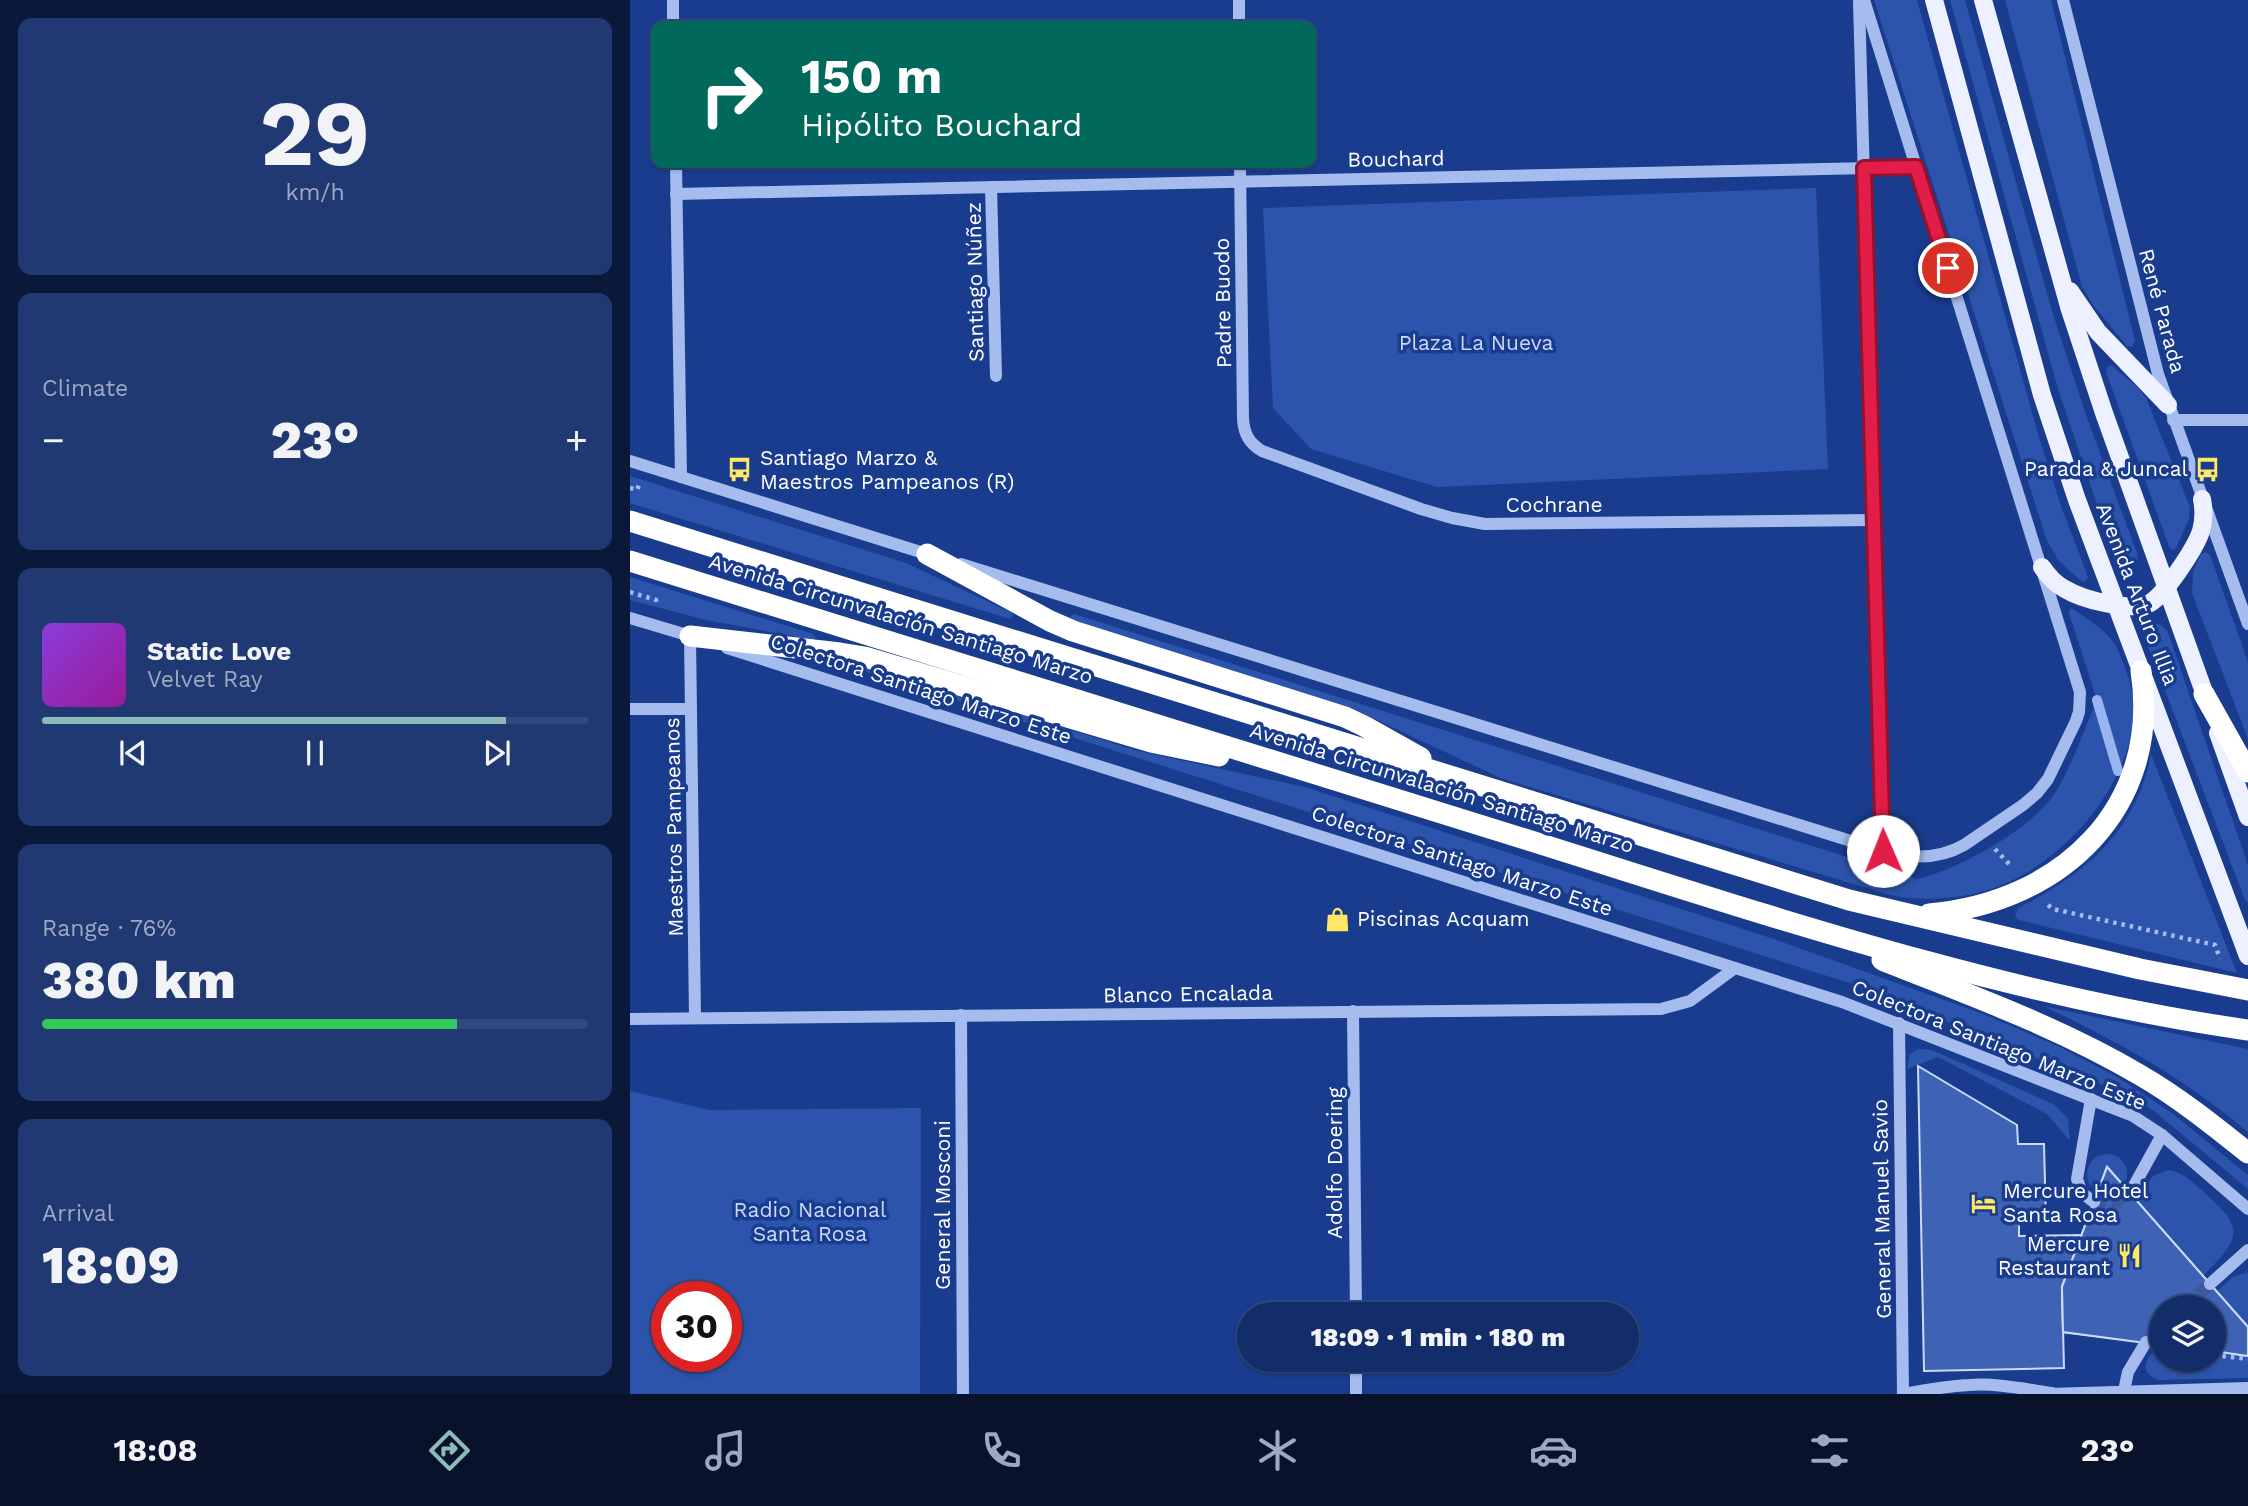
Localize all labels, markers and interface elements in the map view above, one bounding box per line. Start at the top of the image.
text: 150 m [801,47,942,105]
icon: right [686,49,777,140]
text: 29 [260,80,370,187]
text: Hipólito Bouchard [801,106,1082,144]
street label: Bouchard [1347,145,1445,172]
text: km/h [285,179,345,206]
street label: Santiago Núñez [961,202,988,362]
street label: Padre Buodo [1209,238,1236,368]
pin [1918,238,1978,298]
street label: René Parada [2134,246,2191,376]
icon: arrive [1929,249,1967,287]
park label: Plaza La Nueva [1399,330,1553,355]
text: Climate [42,375,128,402]
text: 23° [271,410,359,471]
text: − [42,418,65,462]
text: + [565,418,588,462]
place label: Santiago Marzo & Maestros Pampeanos (R) [760,445,1014,494]
bus stop icon: Parada & Juncal [2194,455,2222,483]
bus stop icon: Santiago Marzo & Maestros Pampeanos (R) [726,456,754,484]
place label: Parada & Juncal [2024,456,2189,481]
street label: Cochrane [1505,492,1603,517]
street label: Avenida Arturo Illia [2091,499,2184,689]
street label: Avenida Circunvalación Santiago Marzo [706,548,1096,689]
street label: Colectora Santiago Marzo Este [767,628,1075,749]
text: Static Love [147,636,291,666]
text: Velvet Ray [147,666,263,693]
street label: Maestros Pampeanos [659,717,688,937]
street label: Avenida Circunvalación Santiago Marzo [1247,717,1637,858]
icon: previous [114,734,152,772]
icon: pause [296,734,334,772]
icon: next [478,734,516,772]
street label: Colectora Santiago Marzo Este [1308,800,1616,921]
position arrow [1846,814,1920,888]
shop icon: Piscinas Acquam [1323,905,1351,933]
place label: Piscinas Acquam [1357,906,1530,931]
text: Range · 76% [42,915,176,942]
text: 380 km [42,950,236,1011]
street label: Colectora Santiago Marzo Este [1848,974,2150,1115]
street label: Blanco Encalada [1103,980,1273,1007]
street label: Adolfo Doering [1322,1086,1347,1239]
street label: General Manuel Savio [1867,1099,1896,1319]
street label: General Mosconi [930,1120,955,1290]
place label: Mercure Hotel Santa Rosa [2003,1178,2149,1227]
hotel icon: Mercure Hotel Santa Rosa [1969,1189,1997,1217]
park label: Radio Nacional Santa Rosa [734,1197,887,1246]
text: Arrival [42,1200,114,1227]
place label: Mercure Restaurant [1998,1231,2110,1280]
text: 18:09 [42,1235,180,1296]
restaurant icon: Mercure Restaurant [2116,1242,2144,1270]
speed limit sign: 30 [651,1281,742,1372]
map controls [2149,1295,2226,1372]
button: layers [2149,1295,2226,1372]
text: 18:09 · 1 min · 180 m [1311,1322,1565,1352]
icon: directions [425,1426,474,1475]
icon: music [701,1426,750,1475]
icon: phone [977,1426,1026,1475]
icon: climate [1253,1426,1302,1475]
icon: car [1529,1426,1578,1475]
icon: filters [1805,1426,1854,1475]
text: 18:08 [113,1431,198,1469]
text: 23° [2081,1431,2134,1469]

